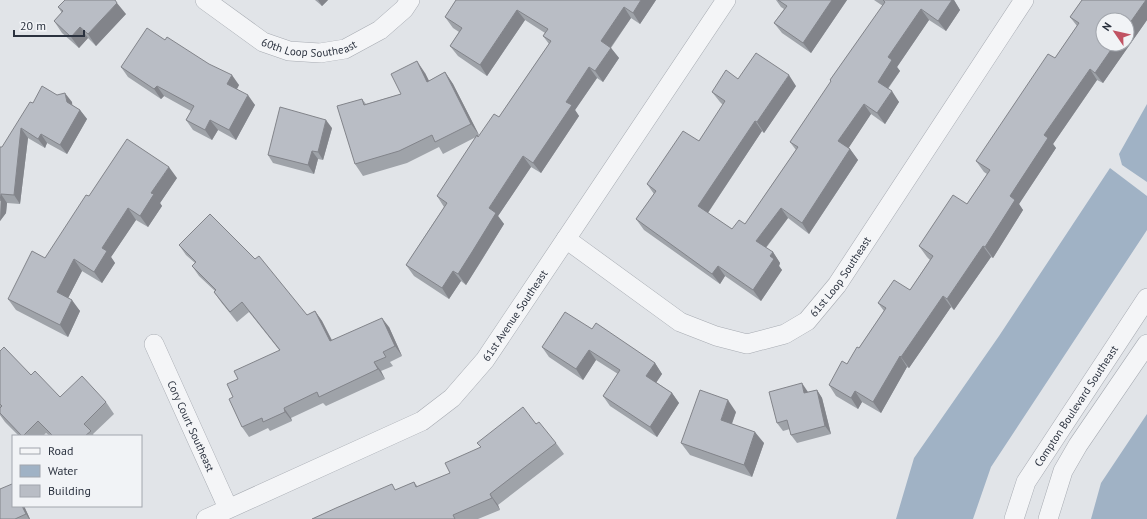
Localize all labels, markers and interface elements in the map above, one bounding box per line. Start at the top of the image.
scale bar [14,12,84,38]
north arrow [1095,12,1135,52]
text: 20 m [20,18,46,33]
text: N [1099,19,1115,33]
street label: 60th Loop Southeast [259,35,359,60]
street label: 61st Loop Southeast [806,234,874,320]
street label: 61st Avenue Southeast [479,267,551,364]
street label: Compton Boulevard Southeast [1031,342,1121,469]
street label: Cory Court Southeast [164,378,218,474]
legend [12,435,142,507]
text: Road [48,443,73,458]
text: Water [48,463,78,478]
text: Building [48,483,91,498]

